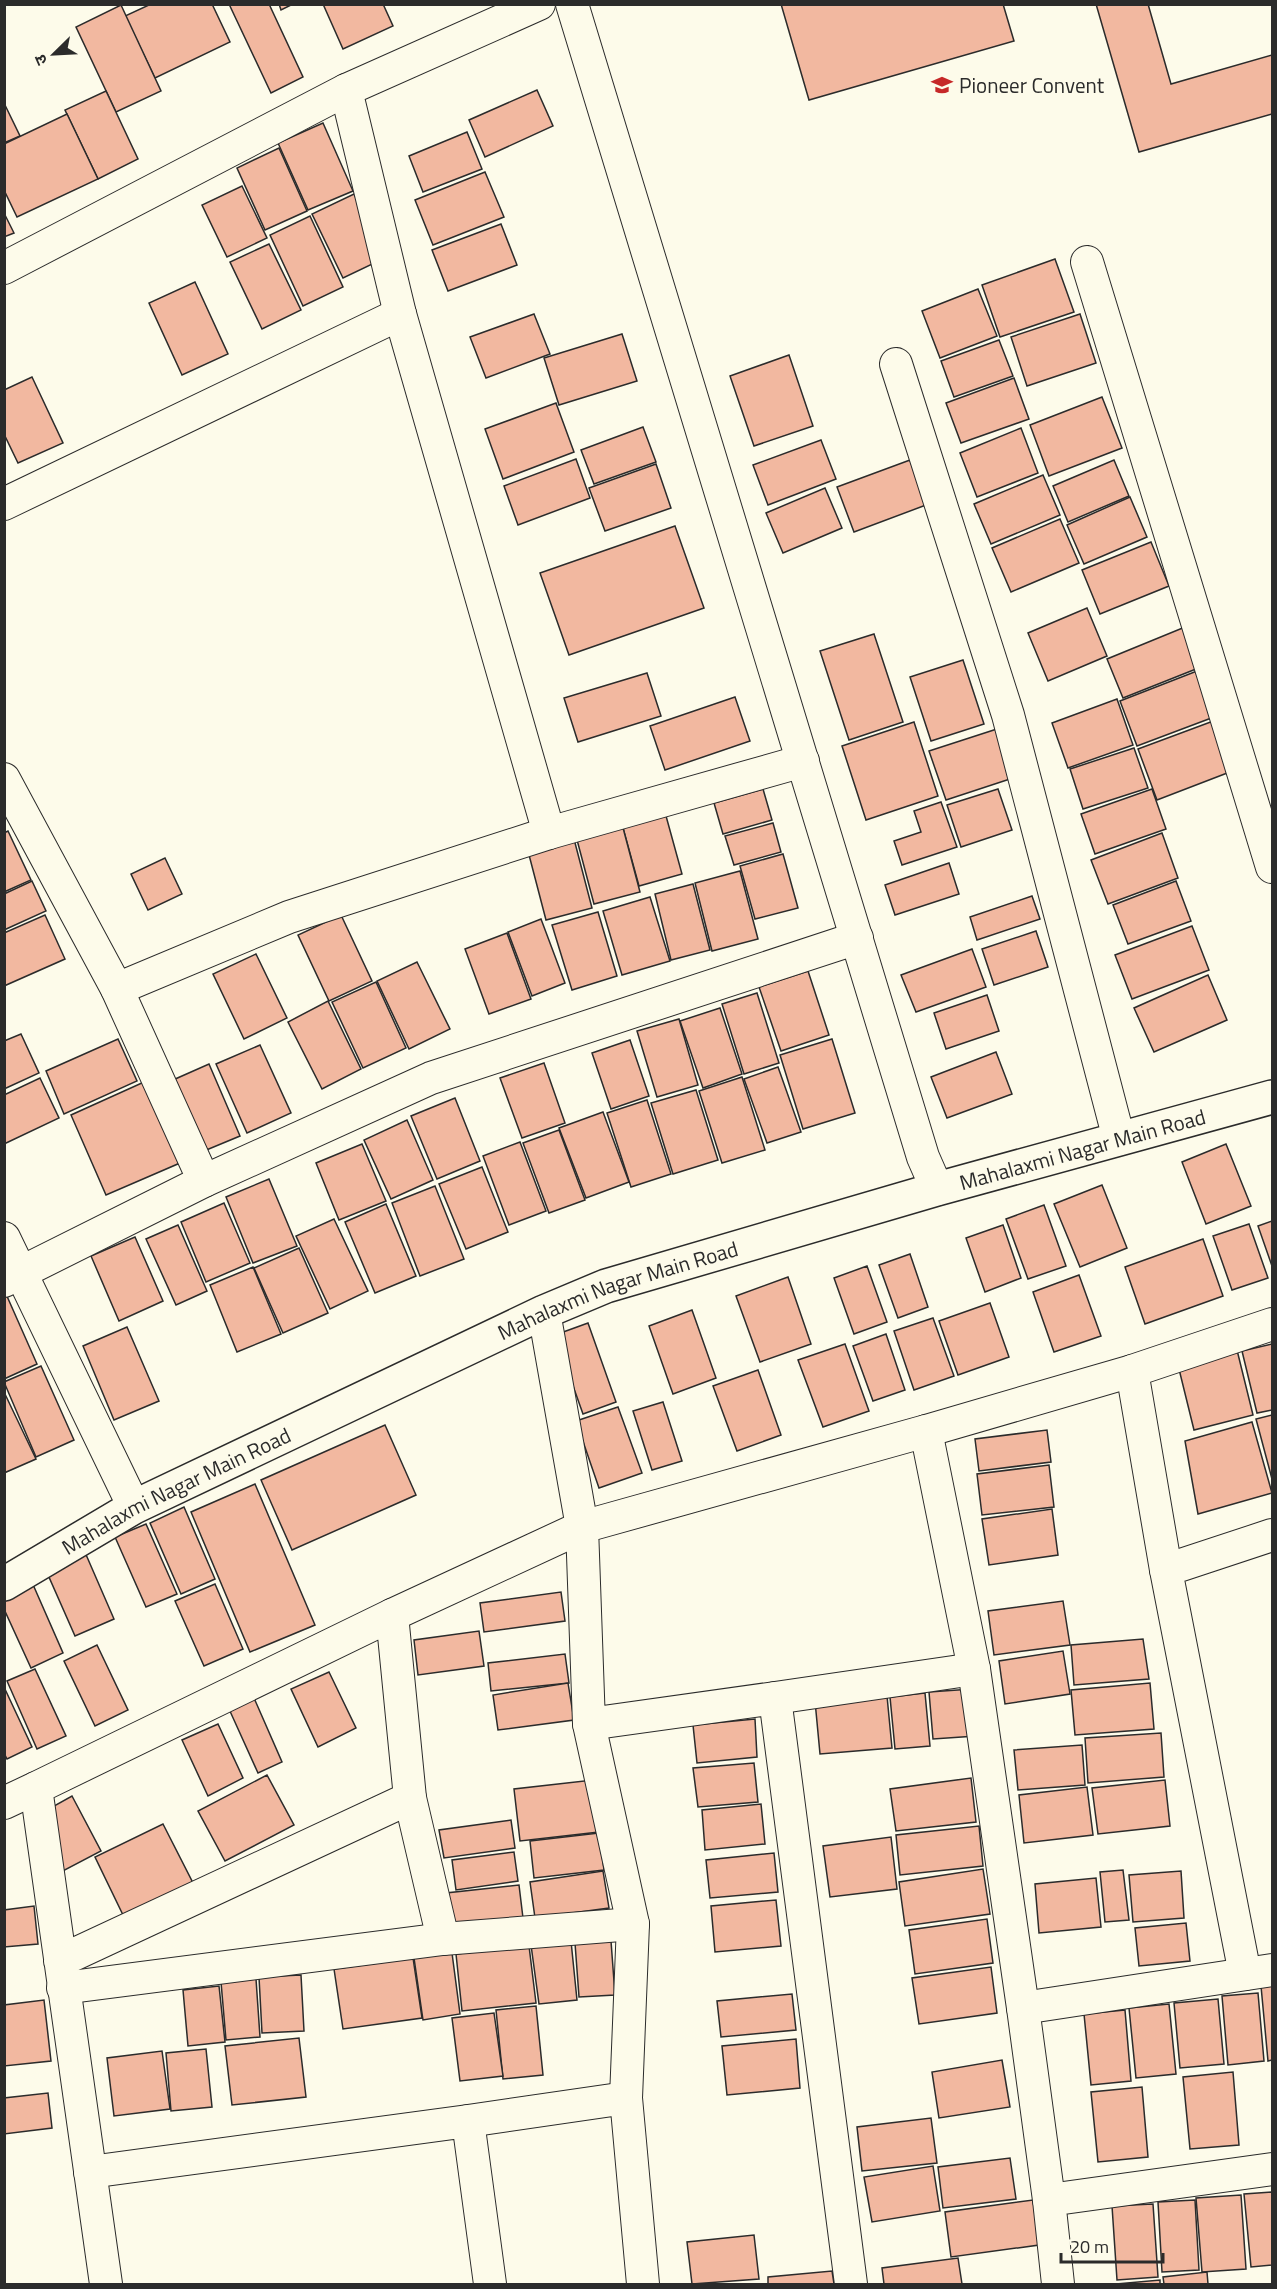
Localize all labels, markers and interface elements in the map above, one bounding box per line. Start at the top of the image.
north arrow [24,24,84,84]
text: उ [27,50,53,69]
place label: Pioneer Convent [959,69,1105,101]
school or university icon: Pioneer Convent [930,73,954,97]
street label: Mahalaxmi Nagar Main Road [956,1100,1209,1198]
street label: Mahalaxmi Nagar Main Road [492,1232,742,1348]
street label: Mahalaxmi Nagar Main Road [55,1419,296,1563]
scale bar [1061,2226,1163,2264]
text: 20 m [1070,2233,1109,2260]

